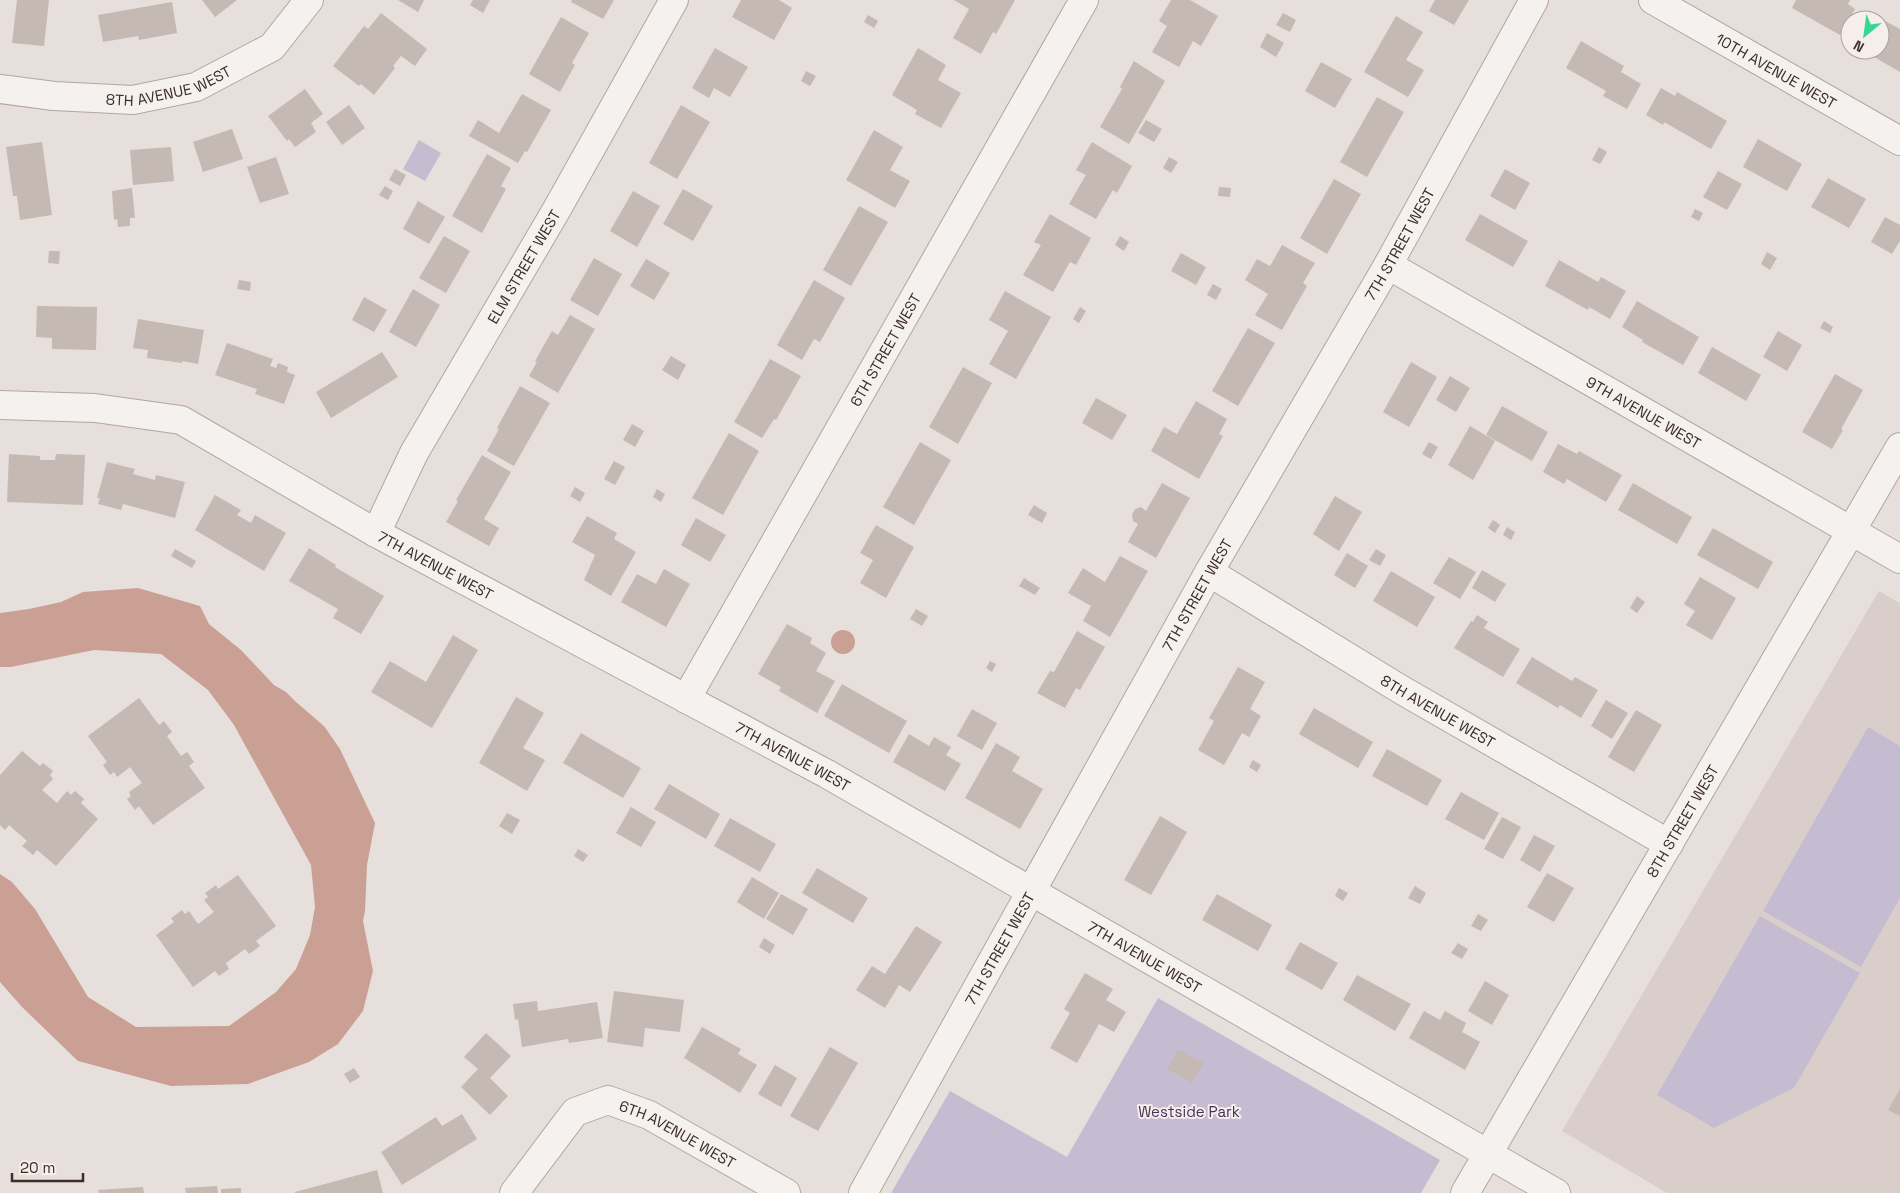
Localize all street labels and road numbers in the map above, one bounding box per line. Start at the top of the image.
street label: 10TH AVENUE WEST [1713,28,1840,112]
street label: 8TH AVENUE WEST [105,61,234,110]
street label: 7TH STREET WEST [1360,184,1438,304]
street label: ELM STREET WEST [483,206,564,327]
street label: 6TH STREET WEST [845,290,925,410]
street label: 9TH AVENUE WEST [1583,371,1705,452]
street label: 7TH AVENUE WEST [375,526,497,604]
street label: 7TH STREET WEST [1157,535,1236,654]
street label: 8TH AVENUE WEST [1377,670,1499,752]
street label: 7TH AVENUE WEST [732,717,854,795]
street label: 8TH STREET WEST [1642,761,1722,880]
street label: 7TH STREET WEST [960,888,1038,1008]
street label: 7TH AVENUE WEST [1084,916,1205,997]
street label: 6TH AVENUE WEST [617,1095,739,1172]

